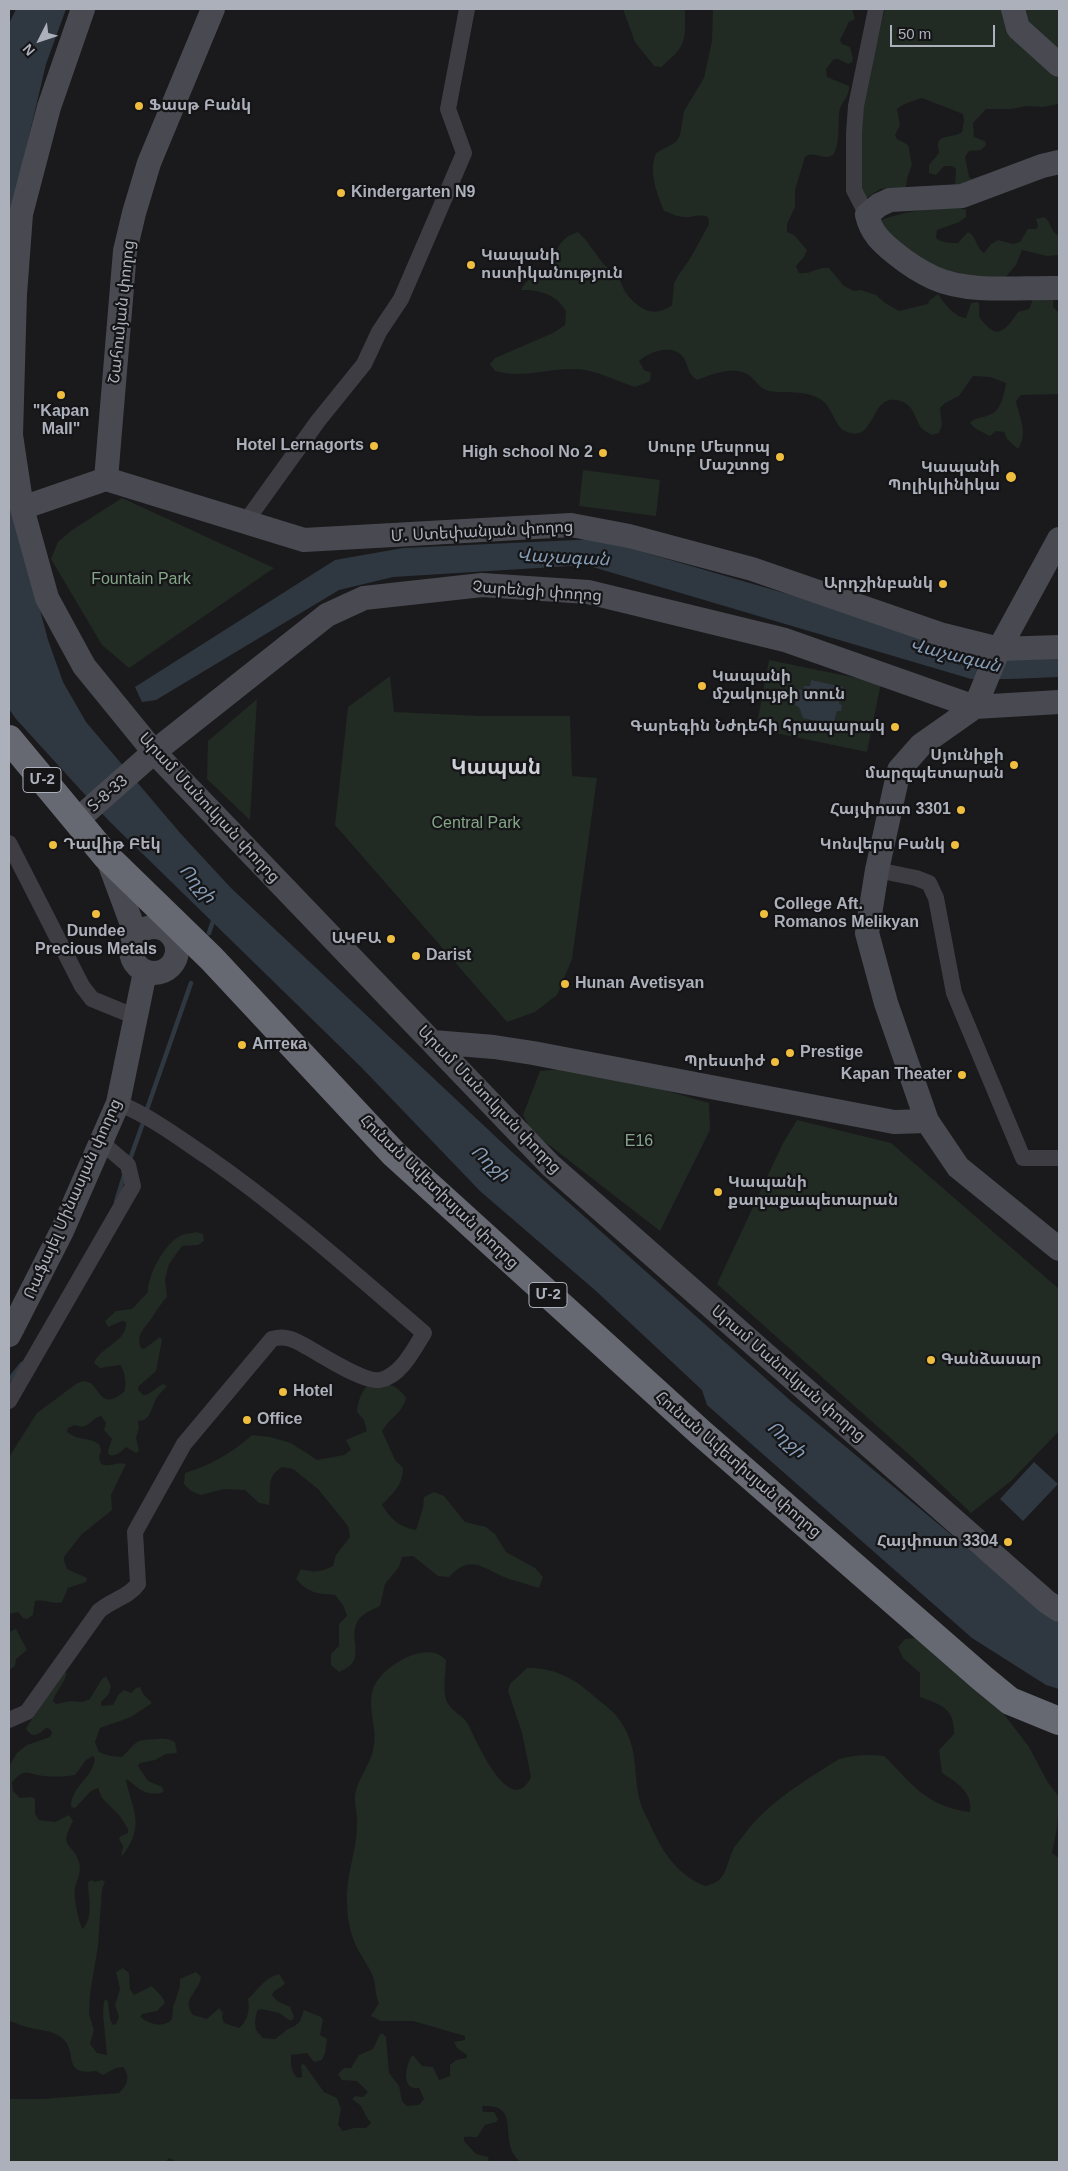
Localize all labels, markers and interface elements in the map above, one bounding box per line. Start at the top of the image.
north arrow [15,15,65,65]
scale bar [893,15,998,47]
text: 50 m [898,25,931,42]
text: N [19,41,38,59]
place label: Ֆասթ Բանկ [149,96,251,116]
marker: Ֆասթ Բանկ [133,100,145,112]
place label: Kindergarten N9 [351,183,475,203]
marker: Kindergarten N9 [335,187,347,199]
street label: Շահումյան փողոց [105,239,139,385]
place label: Կապանի ոստիկանություն [481,246,623,284]
marker: Կապանի ոստիկանություն [465,259,477,271]
marker: "Kapan Mall" [55,389,67,401]
place label: "Kapan Mall" [33,402,89,440]
place label: Hotel Lernagorts [236,436,364,456]
place label: Սուրբ Մեսրոպ Մաշտոց [648,438,770,476]
marker: Hotel Lernagorts [368,440,380,452]
place label: High school No 2 [462,443,593,463]
marker: High school No 2 [597,447,609,459]
marker: Սուրբ Մեսրոպ Մաշտոց [774,451,786,463]
place label: Կապանի Պոլիկլինիկա [888,458,1000,496]
marker: Կապանի Պոլիկլինիկա [1004,470,1018,484]
street label: Մ. Ստեփանյան փողոց [390,518,574,546]
water label: Վաչագան [516,545,610,571]
park label: Fountain Park [91,570,191,590]
place label: Արդշինբանկ [824,574,933,594]
street label: Չարենցի փողոց [472,578,602,606]
marker: Արդշինբանկ [937,578,949,590]
water label: Վաչագան [907,634,1003,678]
place label: Կապանի մշակույթի տուն [712,667,845,705]
marker: Կապանի մշակույթի տուն [696,680,708,692]
place label: Գարեգին Նժդեհի հրապարակ [630,717,885,737]
marker: Գարեգին Նժդեհի հրապարակ [889,721,901,733]
street label: Արամ Մանուկյան փողոց [134,729,284,887]
place label: Սյունիքի մարզպետարան [865,746,1004,784]
district label: Կապան [451,755,541,781]
marker: Սյունիքի մարզպետարան [1008,759,1020,771]
road number: Մ-2 [23,768,61,792]
street label: Տ-8-33 [84,772,132,816]
place label: Հայփոստ 3301 [830,800,951,820]
marker: Հայփոստ 3301 [955,804,967,816]
park label: Central Park [432,814,520,834]
place label: Դավիթ Բեկ [63,835,161,855]
place label: Կոնվերս Բանկ [820,835,945,855]
marker: Դավիթ Բեկ [47,839,59,851]
marker: Կոնվերս Բանկ [949,839,961,851]
water label: Ողջի [174,860,220,908]
place label: College Aft. Romanos Melikyan [774,895,919,933]
marker: Dundee Precious Metals [90,908,102,920]
marker: College Aft. Romanos Melikyan [758,908,770,920]
place label: Dundee Precious Metals [35,922,157,960]
place label: ԱԿԲԱ [332,929,381,949]
marker: ԱԿԲԱ [385,933,397,945]
place label: Darist [426,946,471,966]
marker: Darist [410,950,422,962]
place label: Hunan Avetisyan [575,974,704,994]
marker: Hunan Avetisyan [559,978,571,990]
street label: Արամ Մանուկյան փողոց [413,1022,565,1178]
place label: Аптека [252,1035,307,1055]
marker: Аптека [236,1039,248,1051]
place label: Prestige [800,1043,863,1063]
marker: Prestige [784,1047,796,1059]
place label: Պրեստիժ [684,1052,765,1072]
marker: Պրեստիժ [769,1056,781,1068]
place label: Kapan Theater [841,1065,952,1085]
marker: Kapan Theater [956,1069,968,1081]
street label: Ռաֆայել Մինասյան փողոց [20,1096,126,1302]
street label: Հունան Ավետիսյան փողոց [356,1111,522,1273]
park label: E16 [625,1132,653,1152]
water label: Ողջի [466,1141,514,1187]
place label: Կապանի քաղաքապետարան [728,1173,898,1211]
marker: Կապանի քաղաքապետարան [712,1186,724,1198]
road number: Մ-2 [529,1282,567,1308]
street label: Արամ Մանուկյան փողոց [707,1302,869,1446]
place label: Գանձասար [941,1350,1041,1370]
marker: Գանձասար [925,1354,937,1366]
place label: Hotel [293,1382,333,1402]
marker: Hotel [277,1386,289,1398]
street label: Հունան Ավետիսյան փողոց [651,1388,825,1542]
place label: Office [257,1410,302,1430]
marker: Office [241,1414,253,1426]
water label: Ողջի [762,1417,810,1463]
place label: Հայփոստ 3304 [877,1532,998,1552]
marker: Հայփոստ 3304 [1002,1536,1014,1548]

